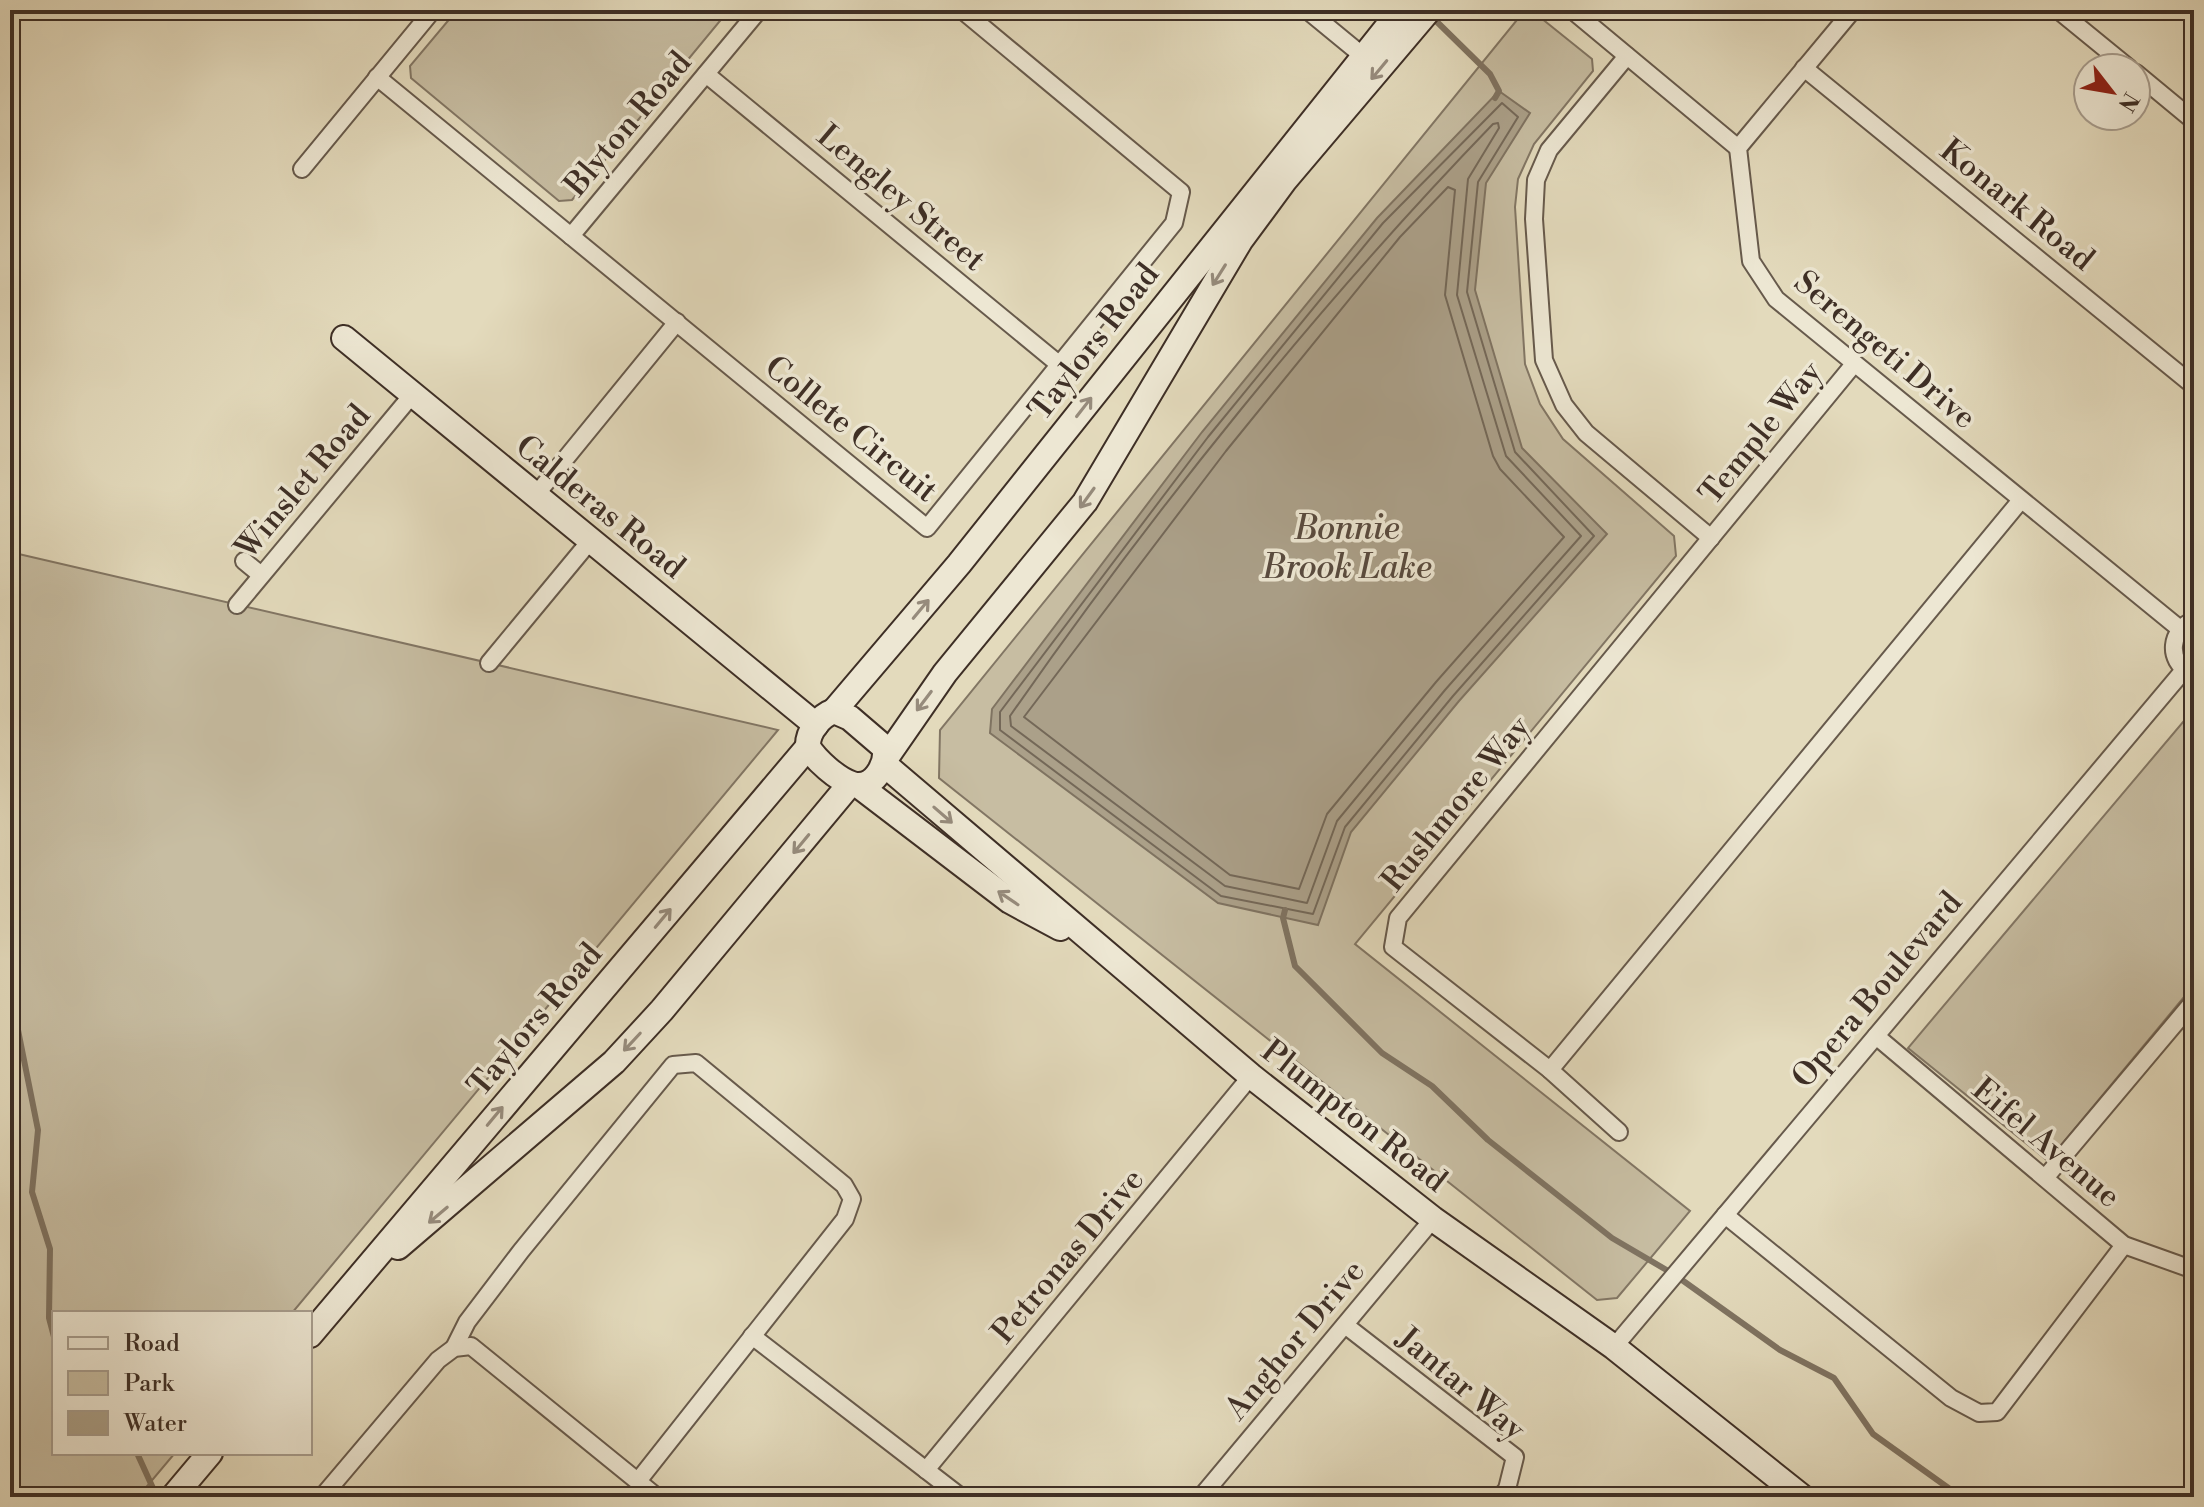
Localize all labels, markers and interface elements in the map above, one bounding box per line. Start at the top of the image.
street label: Blyton Road [555,44,700,205]
north arrow [2072,52,2152,132]
one-way arrow [1370,59,1388,80]
text: N [2111,87,2144,116]
street label: Lengley Street [809,116,993,280]
street label: Konark Road [1932,131,2102,279]
street label: Taylors Road [1020,256,1168,428]
street label: Serengeti Drive [1786,262,1984,438]
one-way arrow [1211,263,1227,286]
street label: Collete Circuit [757,347,945,511]
street label: Temple Way [1691,353,1831,513]
street label: Winslet Road [226,397,379,568]
one-way arrow [1075,397,1093,418]
street label: Calderas Road [507,426,693,588]
one-way arrow [1079,487,1095,509]
water label: Bonnie Brook Lake [1261,508,1432,589]
one-way arrow [912,599,930,620]
one-way arrow [916,690,933,711]
street label: Rushmore Way [1373,708,1539,900]
one-way arrow [933,805,953,823]
one-way arrow [792,833,810,853]
street label: Opera Boulevard [1783,884,1971,1096]
one-way arrow [998,890,1020,907]
one-way arrow [654,908,672,929]
street label: Taylors Road [459,935,611,1105]
street label: Plumpton Road [1253,1031,1455,1201]
one-way arrow [623,1032,642,1052]
street label: Eifel Avenue [1964,1069,2128,1217]
one-way arrow [486,1107,504,1127]
street label: Petronas Drive [983,1160,1153,1352]
one-way arrow [429,1206,449,1224]
street label: Anghor Drive [1216,1252,1373,1429]
legend [52,1311,312,1455]
street label: Jantar Way [1388,1318,1534,1450]
text: Road [124,1329,180,1359]
text: Park [124,1369,175,1399]
text: Water [123,1409,187,1439]

